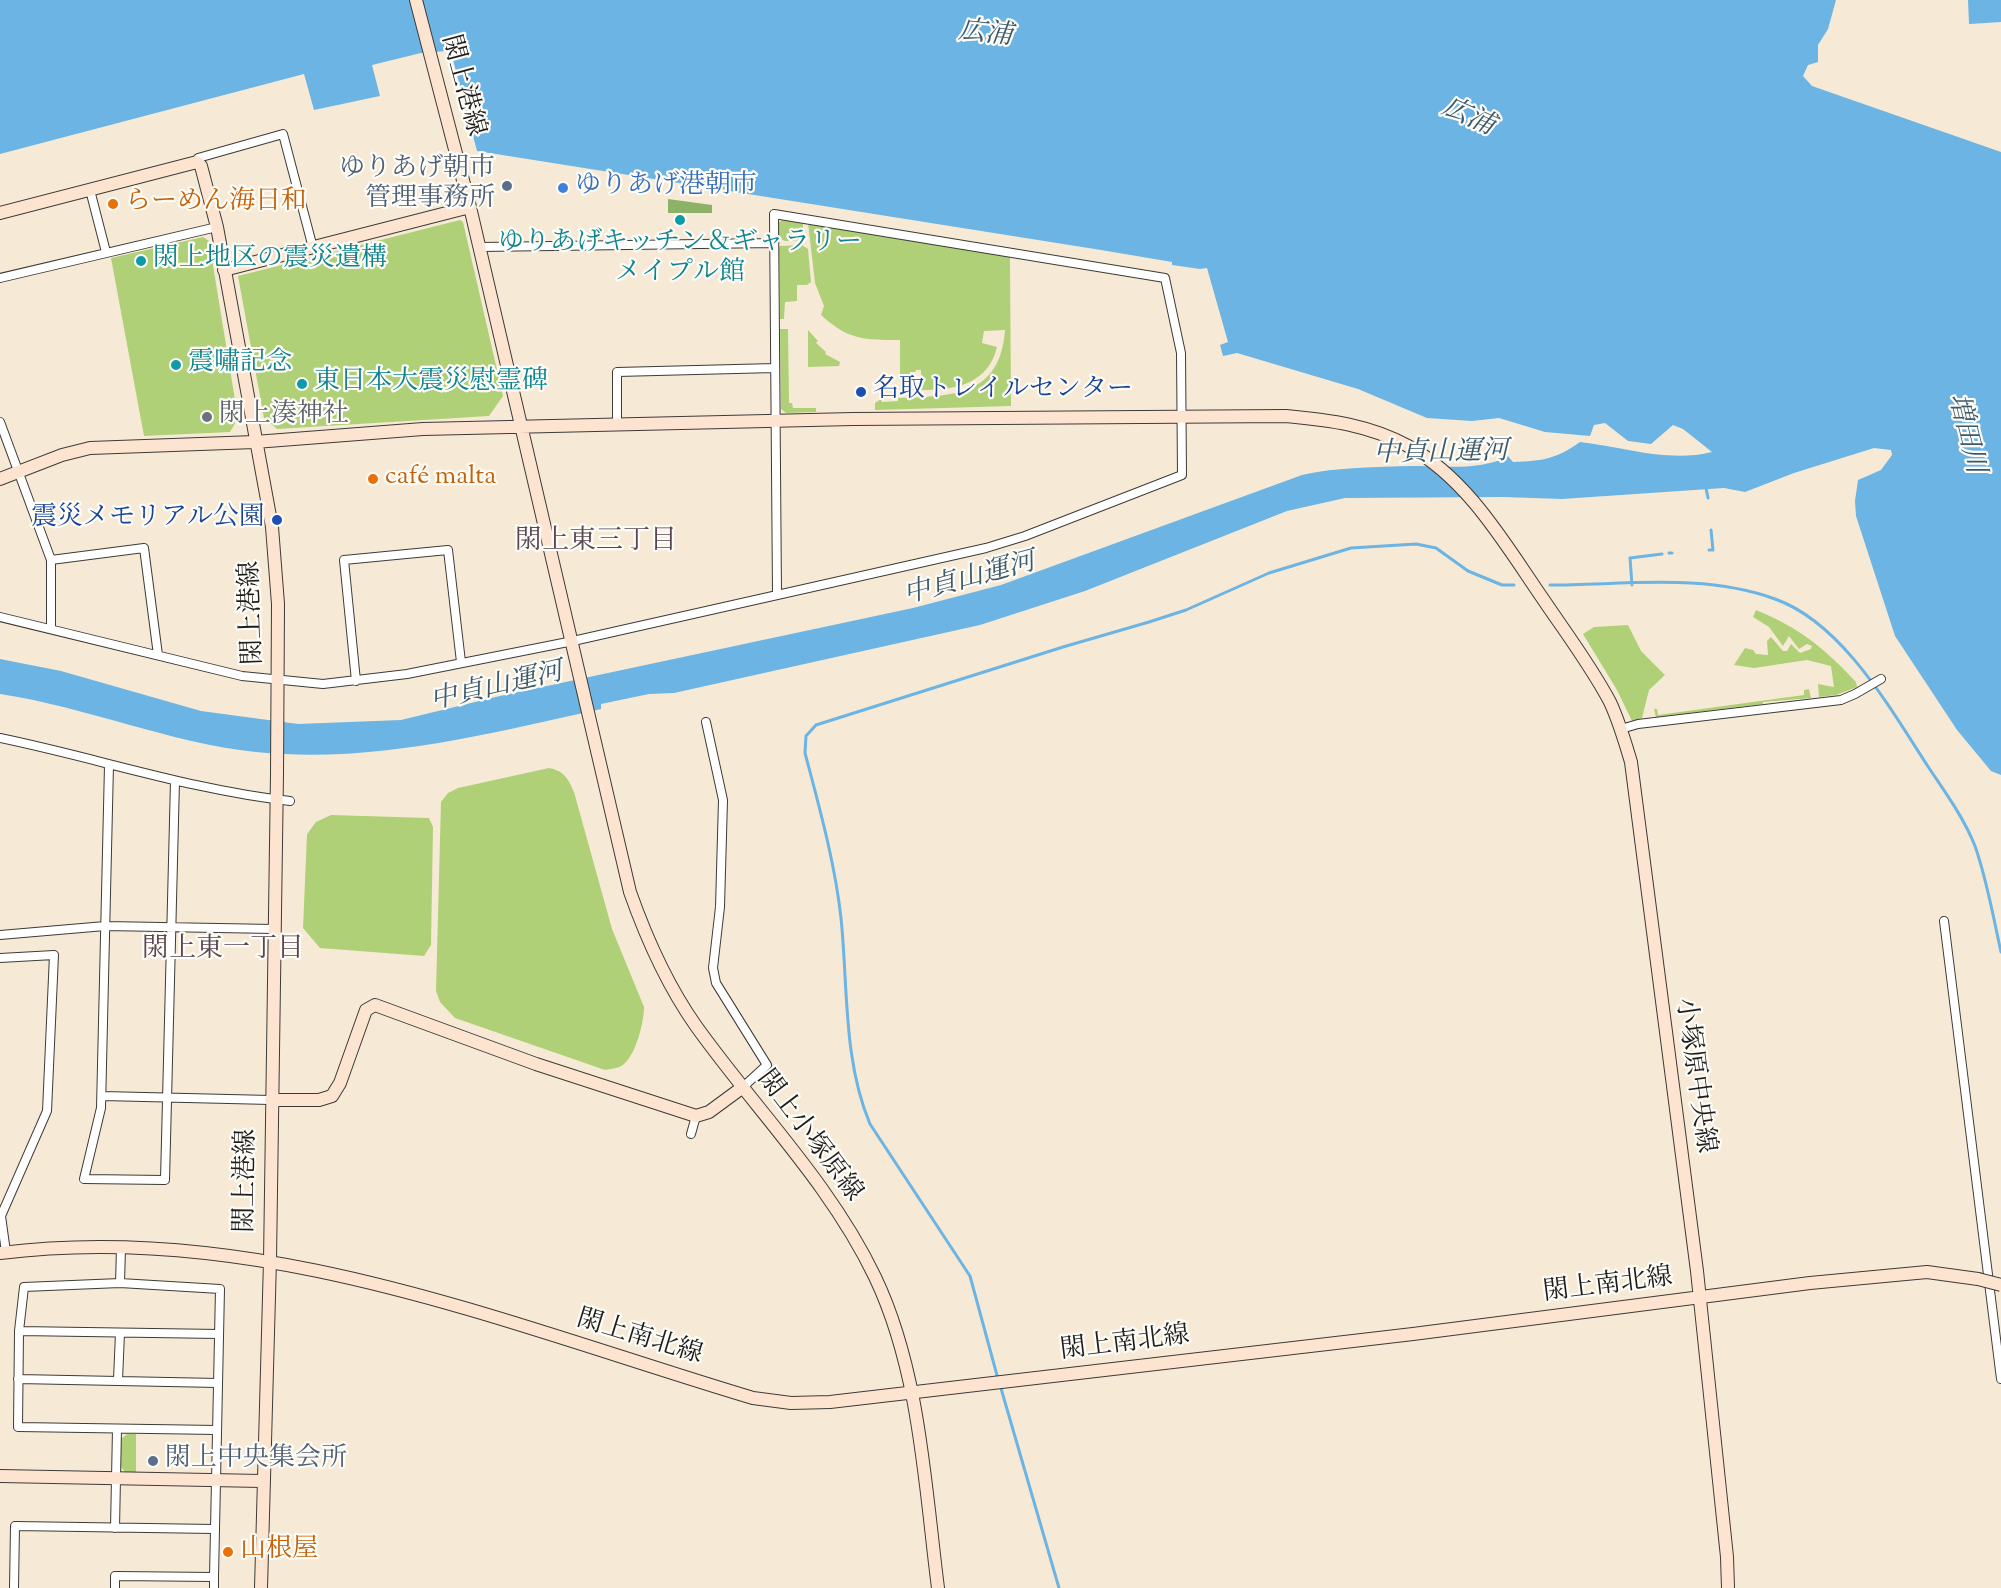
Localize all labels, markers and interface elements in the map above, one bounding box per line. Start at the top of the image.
water label: 広浦 [956,17,1014,55]
street label: 閖上港線 [432,32,490,140]
water label: 広浦 [1436,93,1498,145]
place label: ゆりあげ朝市 管理事務所 [339,155,495,216]
place label: ゆりあげ港朝市 [575,172,757,204]
marker: ゆりあげ朝市 管理事務所 [500,179,514,193]
marker: ゆりあげ港朝市 [556,181,570,195]
place label: らーめん海日和 [125,188,307,220]
marker: らーめん海日和 [106,197,120,211]
marker: ゆりあげキッチン＆ギャラリー メイプル館 [673,213,687,227]
place label: ゆりあげキッチン＆ギャラリー メイプル館 [498,229,862,290]
place label: 閖上地区の震災遺構 [153,245,387,277]
marker: 閖上地区の震災遺構 [134,254,148,268]
place label: 震嘯記念 [188,349,292,381]
marker: 震嘯記念 [169,358,183,372]
place label: 東日本大震災慰霊碑 [314,368,548,400]
place label: 名取トレイルセンター [873,376,1133,408]
marker: 東日本大震災慰霊碑 [295,377,309,391]
marker: 名取トレイルセンター [854,385,868,399]
water label: 増田川 [1938,391,1990,477]
place label: 閖上湊神社 [219,401,349,433]
marker: 閖上湊神社 [200,410,214,424]
water label: 中貞山運河 [1373,438,1509,472]
place label: café malta [385,463,496,495]
marker: café malta [366,472,380,486]
place label: 震災メモリアル公園 [31,504,265,536]
marker: 震災メモリアル公園 [270,513,284,527]
district label: 閖上東三丁目 [515,527,677,559]
water label: 中貞山運河 [901,548,1039,614]
street label: 閖上港線 [237,560,271,666]
water label: 中貞山運河 [428,658,566,720]
district label: 閖上東一丁目 [142,935,304,967]
street label: 小塚原中央線 [1667,997,1719,1155]
street label: 閖上小塚原線 [749,1065,867,1209]
street label: 閖上港線 [231,1129,265,1233]
street label: 閖上南北線 [1542,1264,1674,1310]
street label: 閖上南北線 [572,1305,706,1373]
street label: 閖上南北線 [1059,1322,1191,1368]
place label: 閖上中央集会所 [165,1445,347,1477]
marker: 閖上中央集会所 [146,1454,160,1468]
place label: 山根屋 [240,1536,318,1568]
marker: 山根屋 [221,1545,235,1559]

